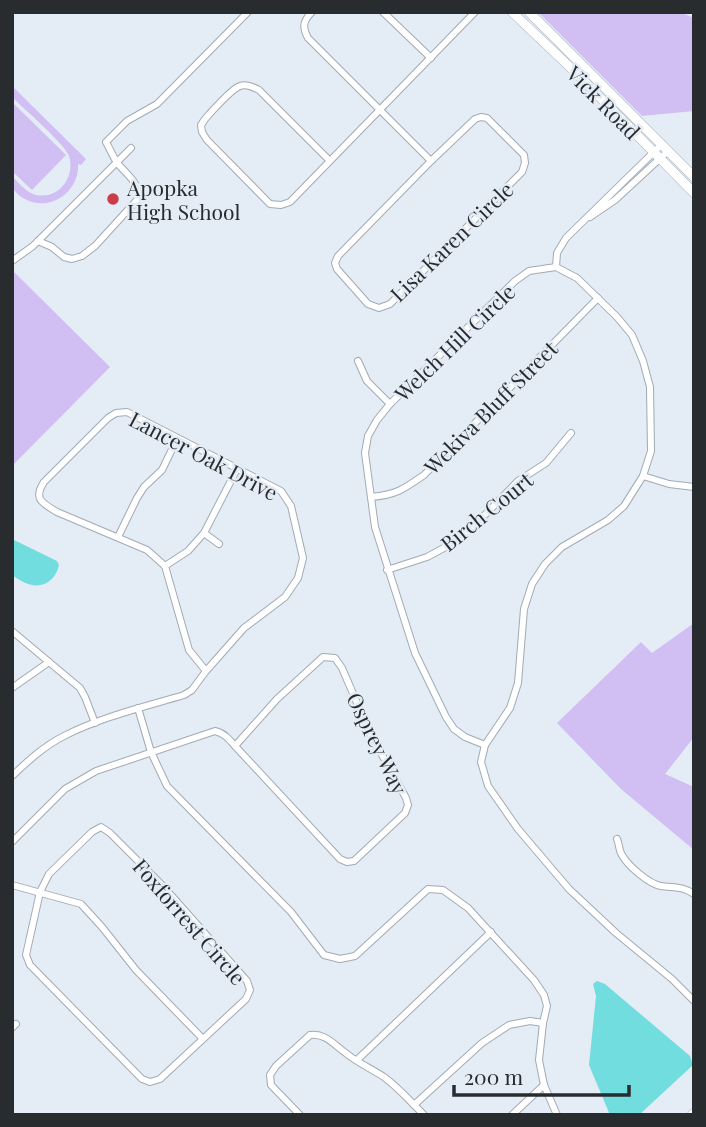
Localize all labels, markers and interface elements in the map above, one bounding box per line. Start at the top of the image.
street label: Vick Road [560,58,647,145]
place label: Apopka High School [126,173,240,225]
street label: Lisa Karen Circle [383,175,519,307]
marker: Apopka High School [105,191,121,207]
street label: Welch Hill Circle [387,277,520,407]
street label: Wekiva Bluff Street [416,334,563,481]
street label: Lancer Oak Drive [125,404,283,506]
street label: Birch Court [434,465,538,557]
street label: Osprey Way [341,687,415,799]
street label: Foxforrest Circle [127,852,253,990]
scale bar [454,1054,629,1098]
text: 200 m [464,1062,523,1090]

